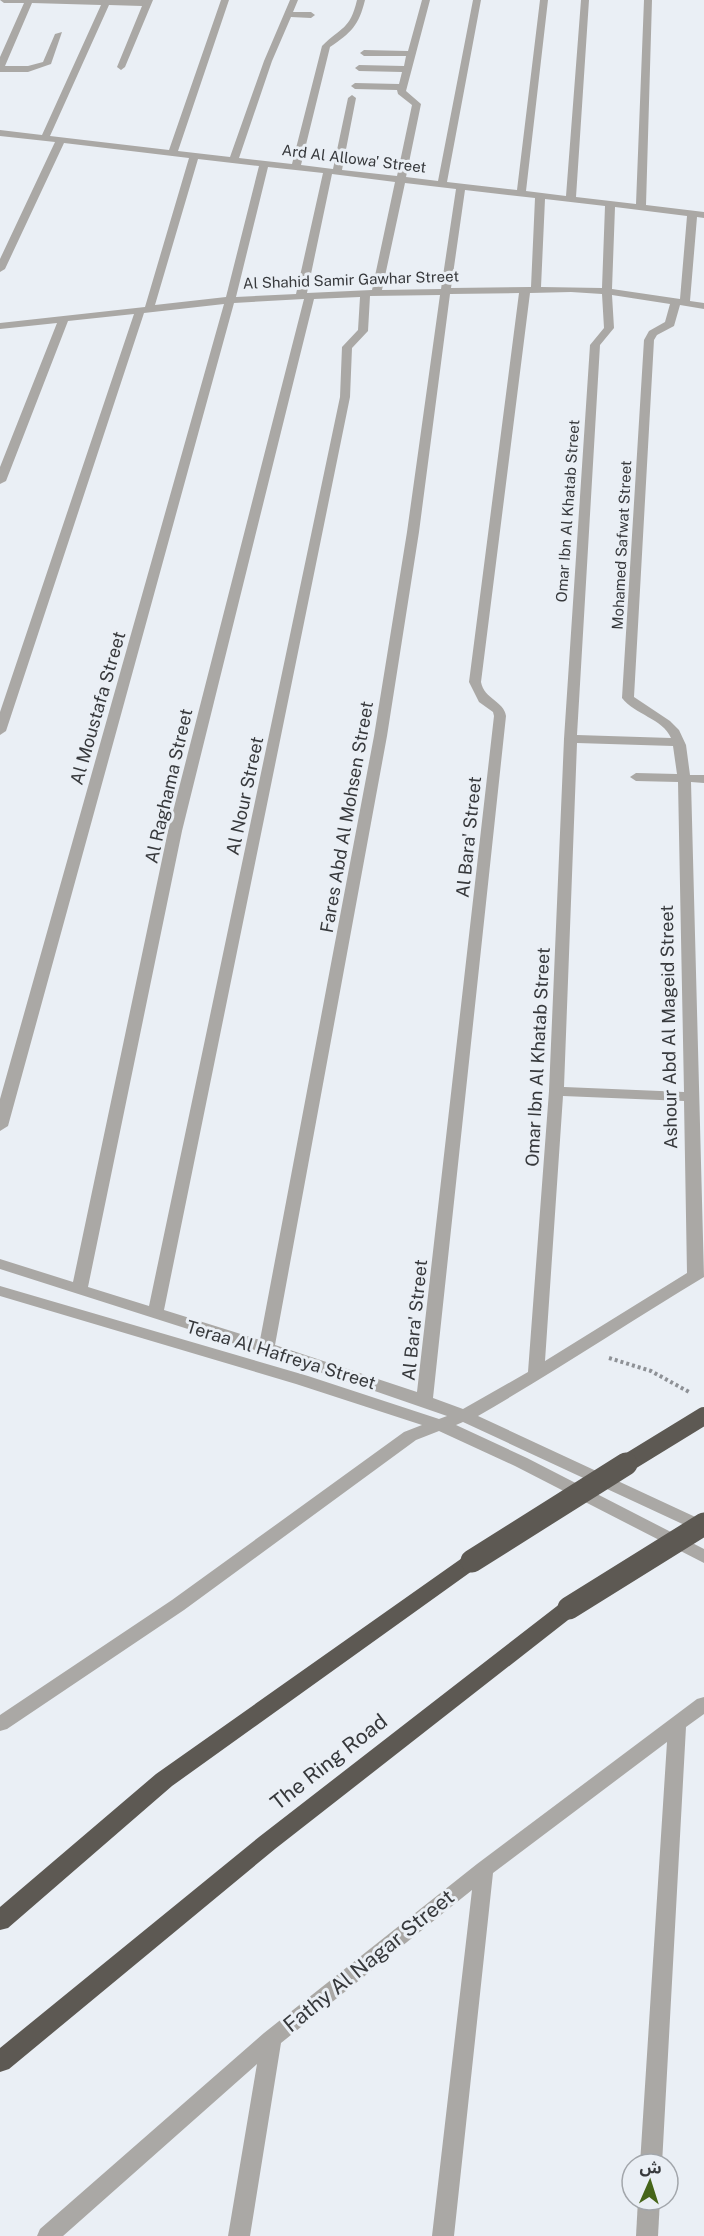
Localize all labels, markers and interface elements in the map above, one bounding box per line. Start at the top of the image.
street label: Ard Al Allowa' Street [281,141,427,176]
street label: Al Shahid Samir Gawhar Street [243,267,460,292]
street label: Omar Ibn Al Khatab Street [553,419,582,603]
street label: Mohamed Safwat Street [609,460,634,630]
street label: Al Moustafa Street [66,629,129,787]
street label: Fares Abd Al Mohsen Street [316,699,377,934]
street label: Al Raghama Street [140,706,197,865]
street label: Al Nour Street [222,735,267,857]
street label: Al Bara' Street [452,775,485,899]
street label: Ashour Abd Al Mageid Street [656,905,681,1149]
street label: Omar Ibn Al Khatab Street [521,947,554,1167]
street label: Al Bara' Street [398,1258,431,1382]
street label: Teraa Al Hafreya Street [184,1316,378,1393]
street label: The Ring Road [265,1708,392,1815]
street label: Fathy Al Nagar Street [278,1884,459,2037]
north arrow [620,2152,680,2212]
text: ش [639,2157,662,2178]

